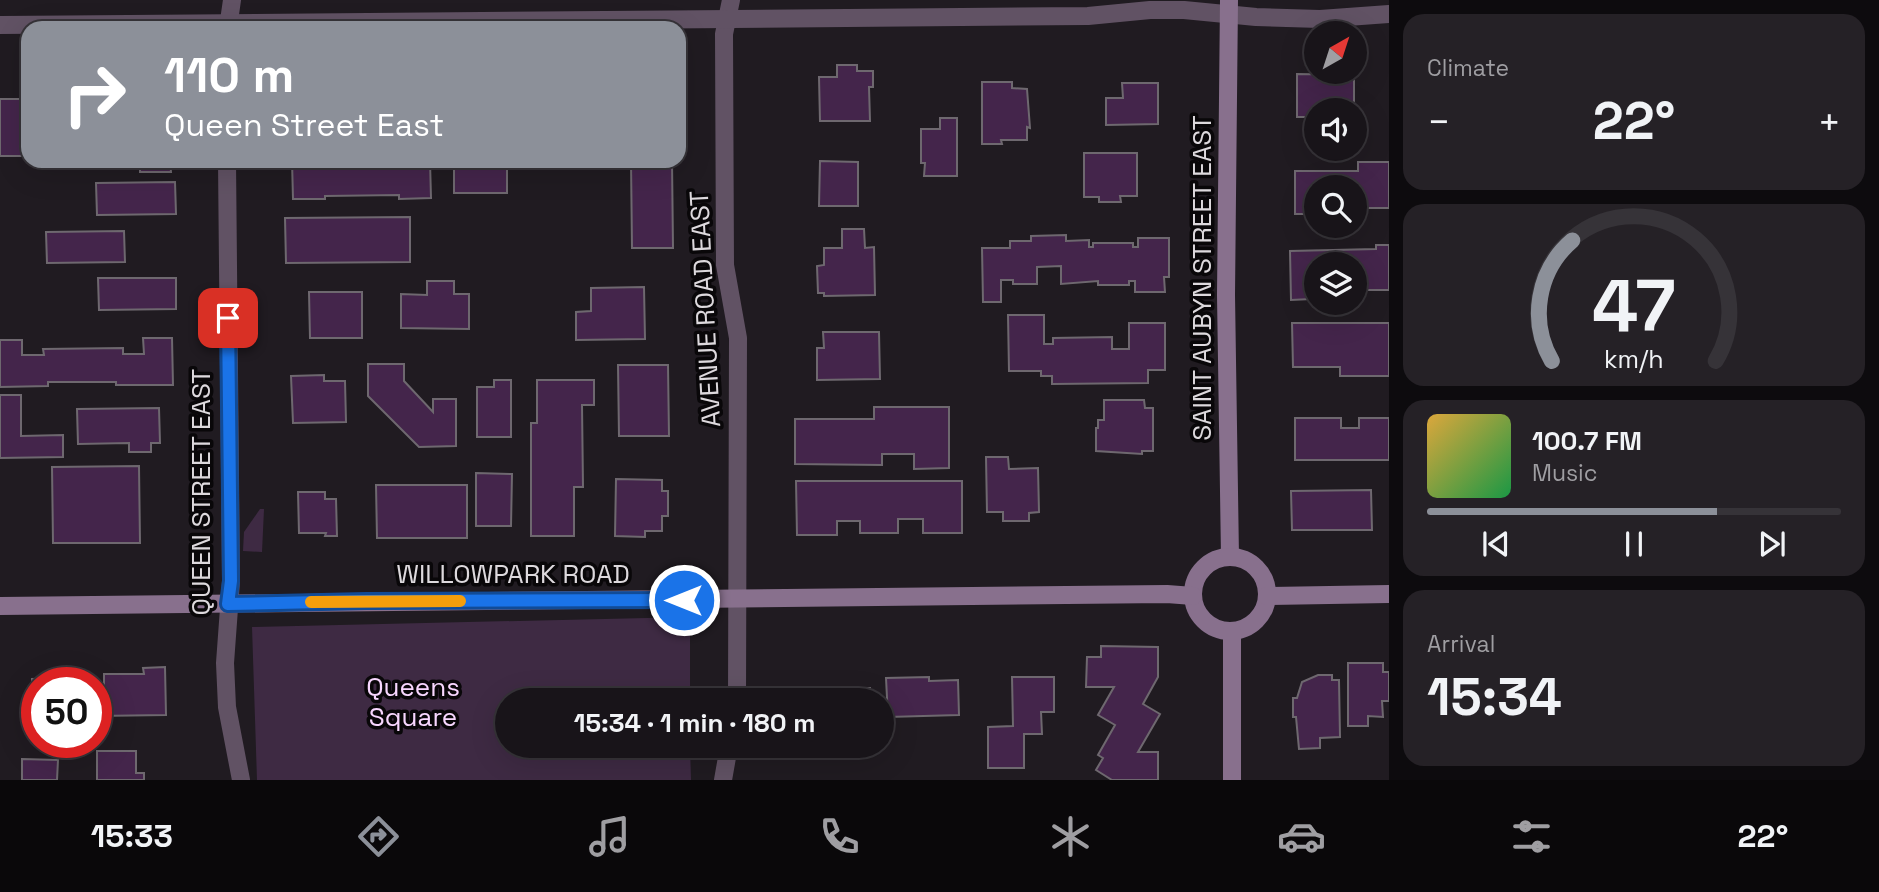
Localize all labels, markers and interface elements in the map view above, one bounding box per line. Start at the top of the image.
north arrow [1304,21,1367,84]
map controls [1304,21,1367,315]
text: 110 m [164,44,294,106]
icon: right [49,49,140,140]
text: Climate [1427,53,1509,83]
text: 22° [1593,88,1675,154]
button: sound [1304,98,1367,161]
text: − [1427,98,1451,146]
text: + [1817,98,1841,146]
text: Queen Street East [164,105,444,145]
street label: SAINT AUBYN STREET EAST [1185,115,1219,441]
button: search [1304,175,1367,238]
street label: AVENUE ROAD EAST [682,190,728,428]
button: layers [1304,252,1367,315]
text: 47 [1592,259,1676,352]
pin [198,288,258,348]
icon: arrive [209,299,247,337]
text: km/h [1604,343,1664,375]
street label: QUEEN STREET EAST [184,369,218,615]
text: 100.7 FM [1532,424,1642,458]
text: Music [1532,458,1597,488]
icon: previous [1477,525,1515,563]
icon: pause [1615,525,1653,563]
icon: next [1753,525,1791,563]
street label: WILLOWPARK ROAD [396,557,630,591]
position arrow [647,563,721,637]
text: Arrival [1427,629,1495,659]
text: 15:34 [1427,664,1562,730]
speed limit sign: 50 [21,667,112,758]
park label: Queens Square [366,670,460,734]
text: 15:34 · 1 min · 180 m [574,706,815,740]
icon: directions [354,812,403,861]
icon: music [585,812,634,861]
icon: phone [815,812,864,861]
icon: climate [1046,812,1095,861]
icon: car [1277,812,1326,861]
icon: filters [1507,812,1556,861]
text: 15:33 [91,816,173,856]
text: 22° [1738,816,1788,856]

